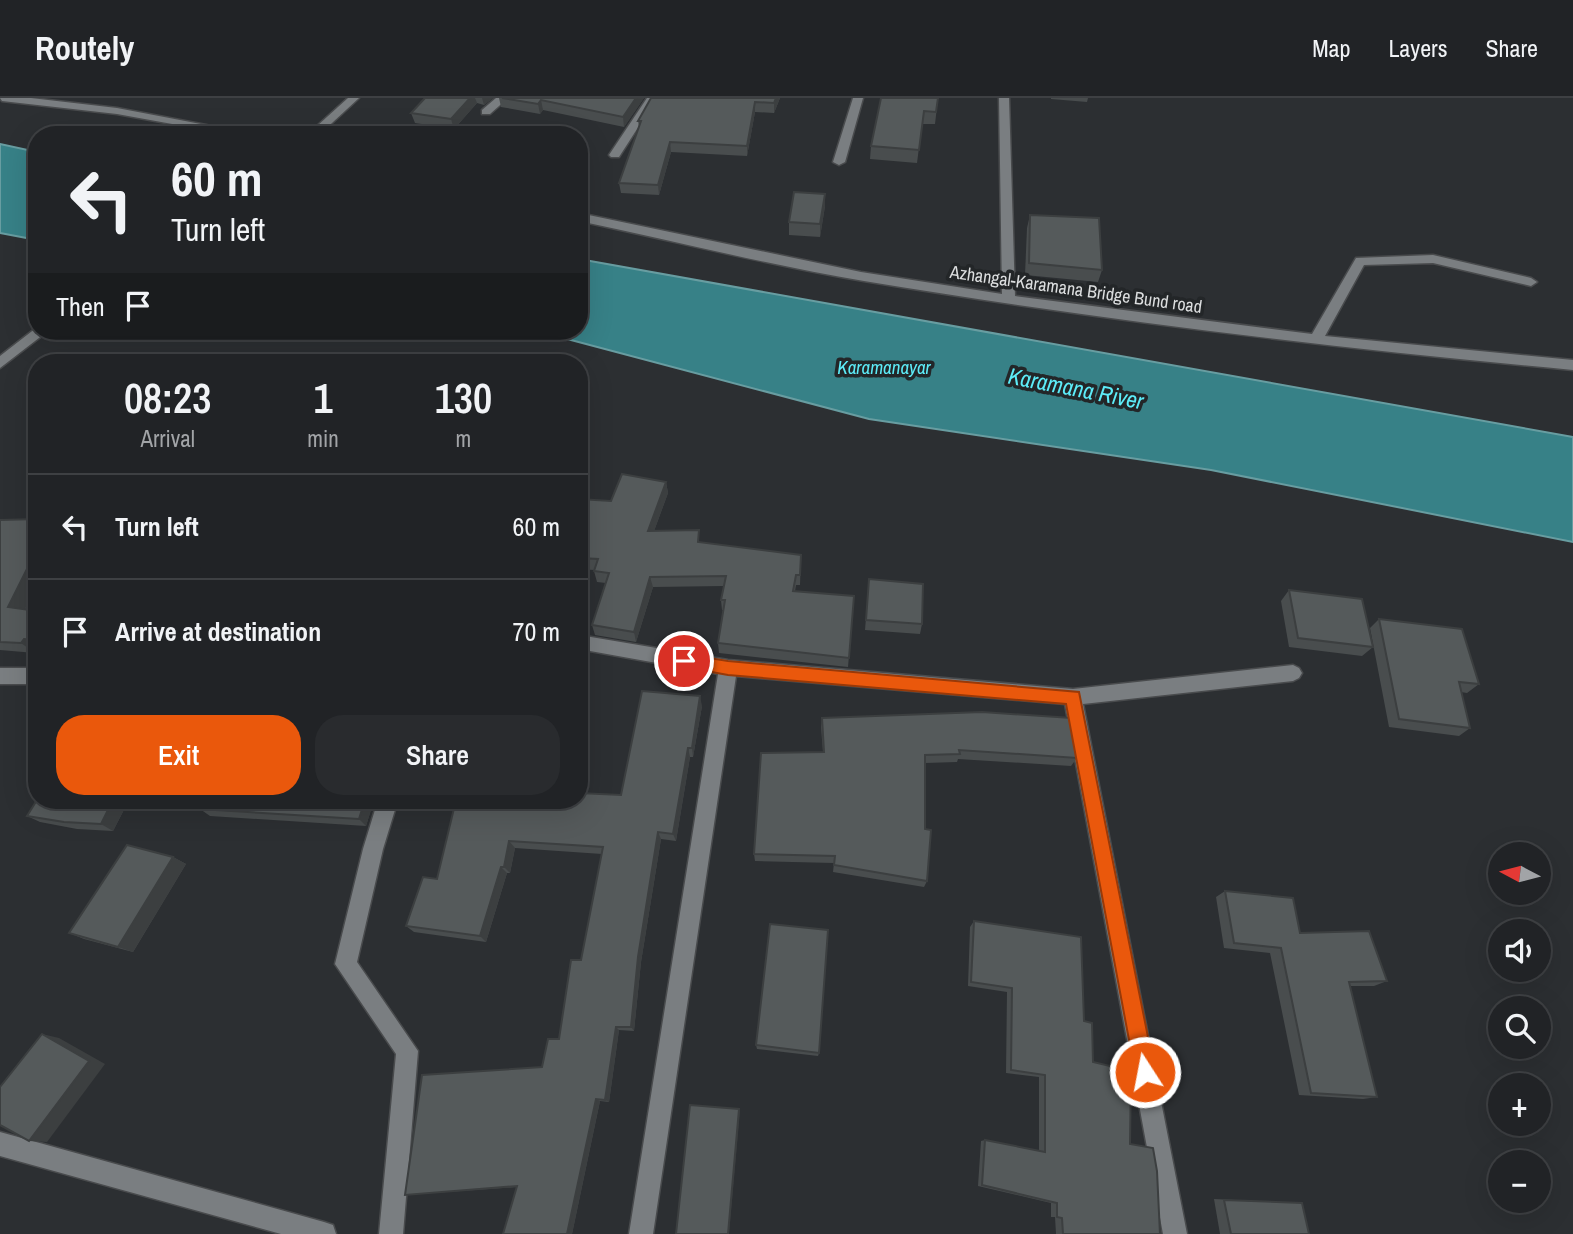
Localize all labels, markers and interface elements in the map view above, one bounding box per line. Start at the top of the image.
text: Routely [35,26,134,70]
text: Map [1312,32,1350,64]
text: Layers [1388,32,1447,64]
text: Share [1485,32,1538,64]
text: 60 m [171,145,263,211]
icon: left [56,154,147,245]
text: Turn left [171,208,265,251]
street label: Azhangal-Karamana Bridge Bund road [947,259,1204,319]
icon: arrive [119,287,157,325]
text: Then [56,289,105,324]
water label: Karamanayar [837,354,932,380]
water label: Karamana River [1006,360,1147,416]
text: 08:23 [124,370,211,426]
text: 1 [313,370,333,426]
text: 130 [435,370,492,426]
text: Arrival [140,423,195,454]
text: min [307,423,339,454]
text: m [456,423,471,454]
icon: left [56,508,94,546]
text: Turn left [115,509,199,544]
text: 60 m [513,509,560,544]
icon: arrive [56,613,94,651]
text: Arrive at destination [115,614,321,649]
text: 70 m [513,614,560,649]
pin [654,631,714,691]
icon: arrive [665,642,703,680]
button: Exit [56,715,301,795]
button: Share [315,715,560,795]
north arrow [1488,842,1550,905]
map controls [1488,842,1551,1213]
button: sound [1488,919,1551,982]
button: search [1488,996,1551,1059]
position arrow [1108,1035,1182,1109]
button: + [1488,1073,1551,1136]
button: − [1488,1150,1551,1213]

